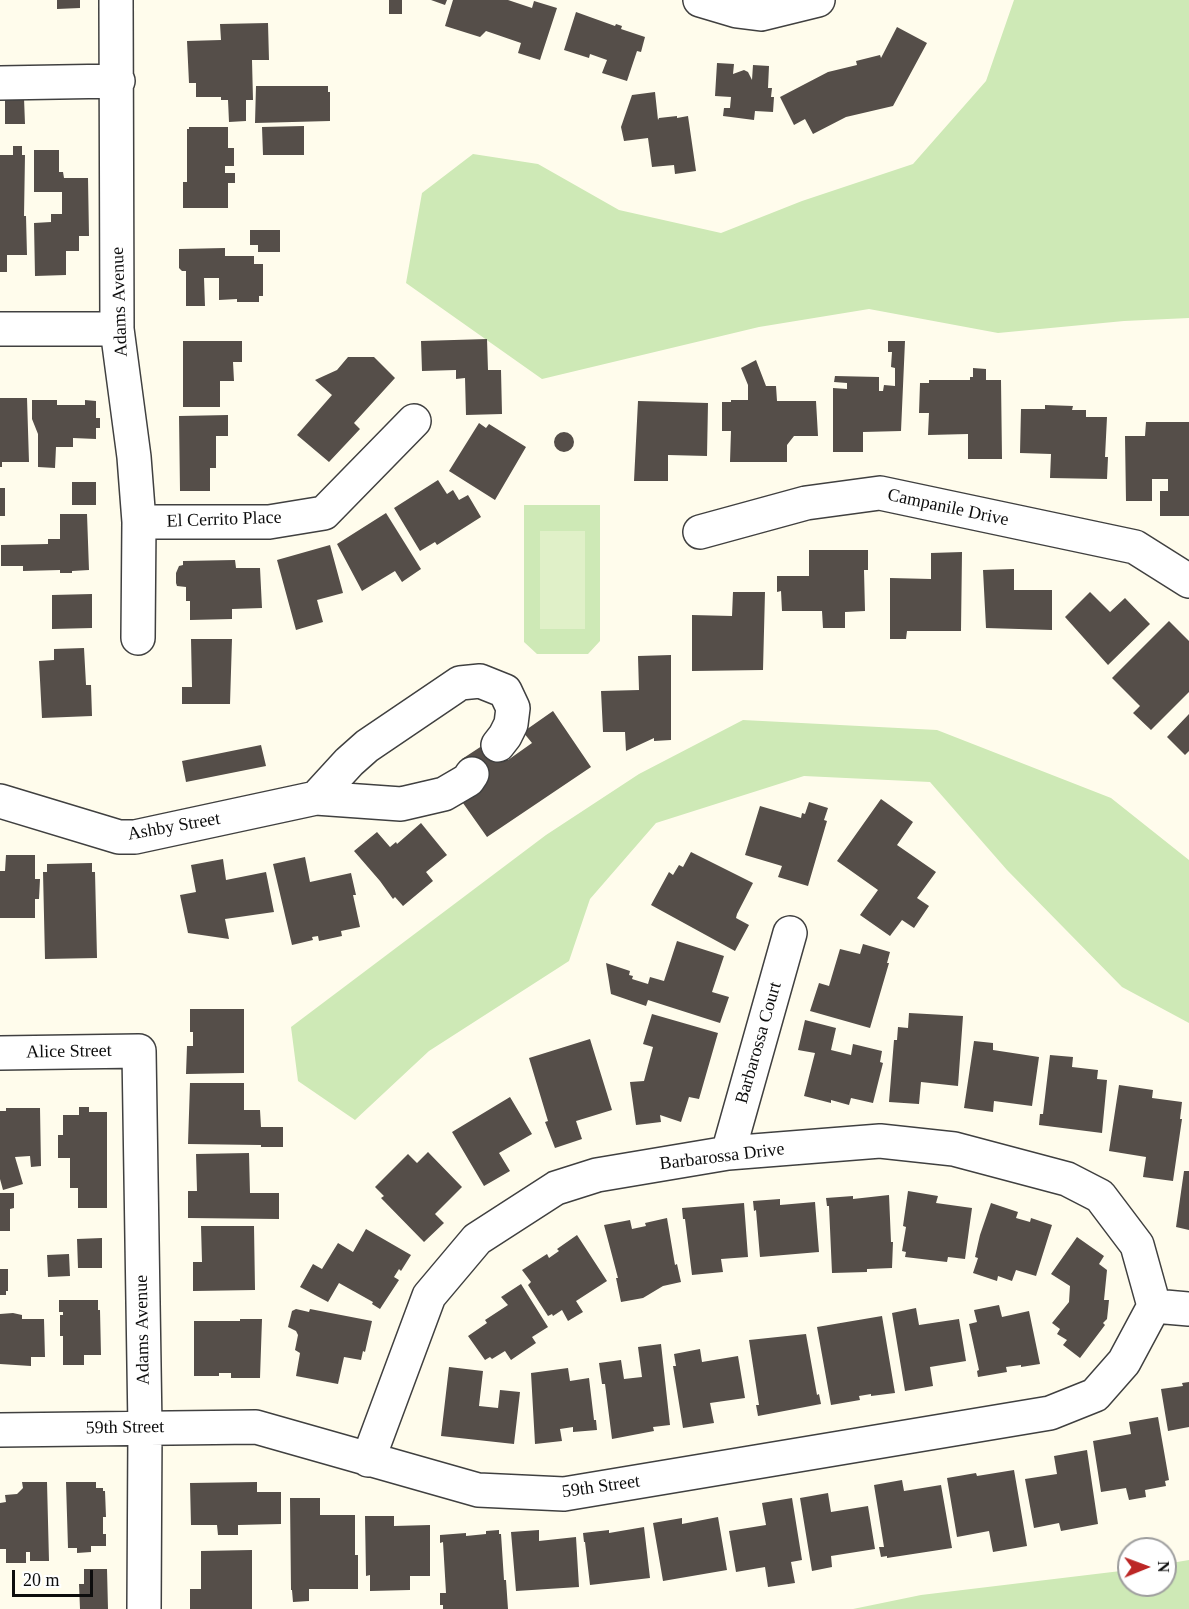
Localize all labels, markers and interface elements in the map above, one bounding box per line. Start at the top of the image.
street label: Adams Avenue [107,247,133,357]
street label: Campanile Drive [885,485,1011,531]
street label: El Cerrito Place [166,507,282,533]
street label: Ashby Street [126,808,222,846]
street label: Barbarossa Court [731,980,787,1106]
street label: Alice Street [26,1040,112,1064]
street label: Barbarossa Drive [658,1139,786,1175]
street label: Adams Avenue [131,1275,155,1385]
street label: 59th Street [86,1417,164,1439]
street label: 59th Street [561,1471,641,1503]
north arrow [1117,1537,1177,1597]
scale bar [15,1558,96,1596]
text: N [1155,1561,1172,1573]
text: 20 m [23,1570,60,1590]

